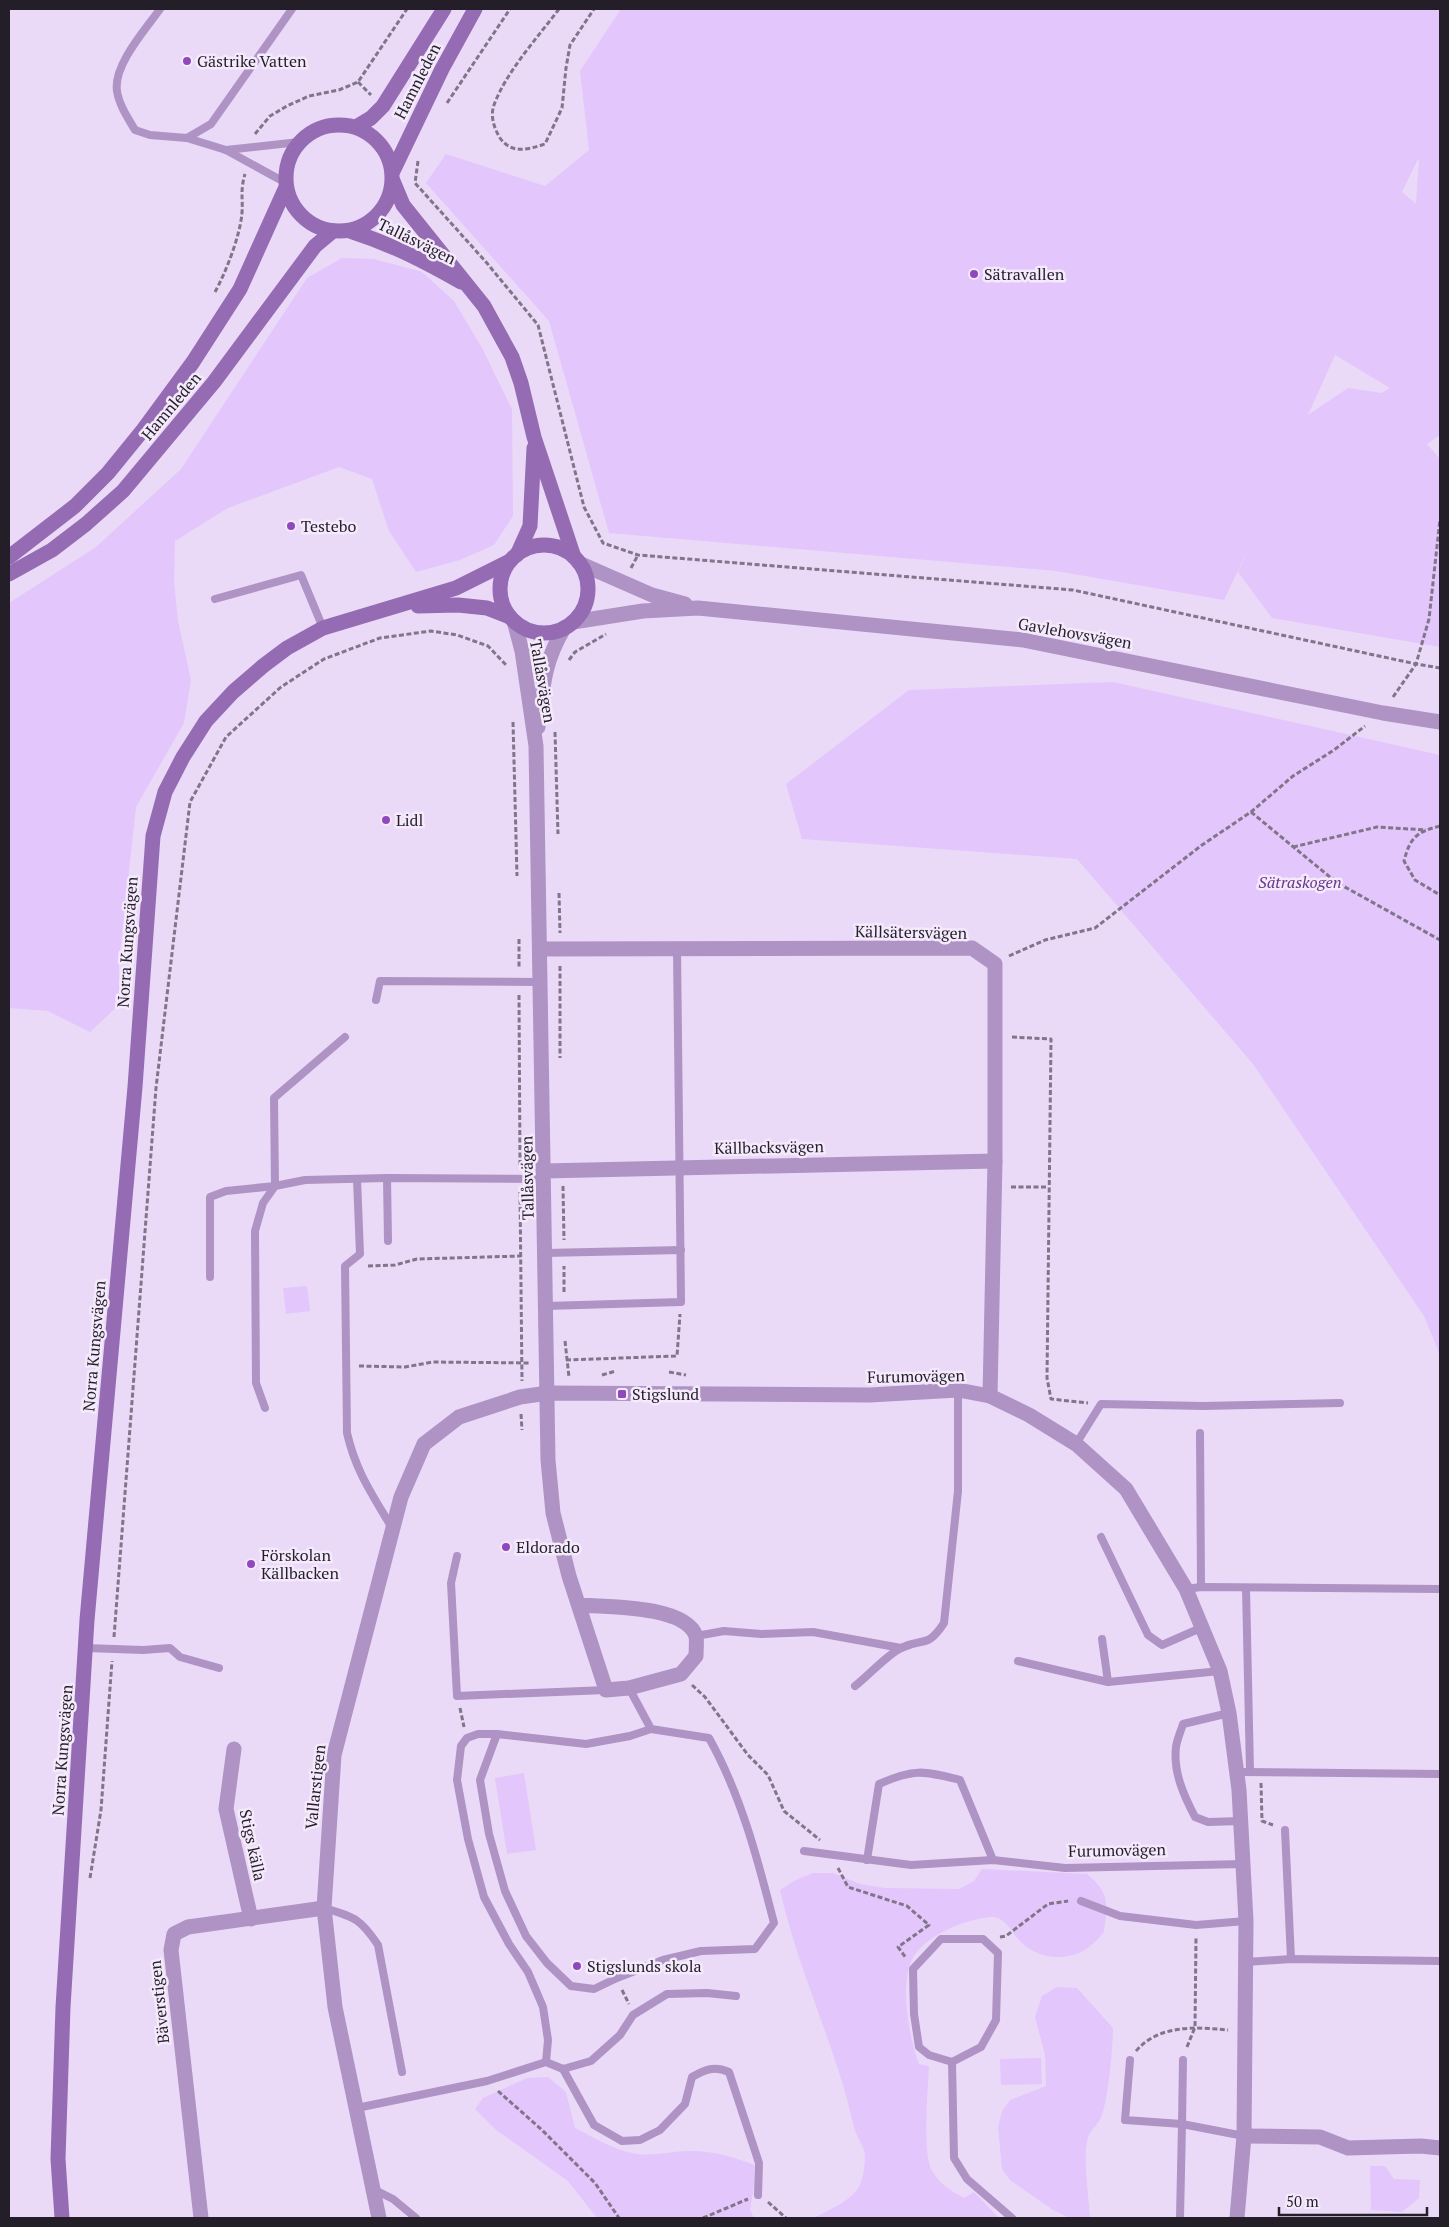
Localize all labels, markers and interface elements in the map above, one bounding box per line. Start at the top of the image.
street label: Hamnleden [389,39,446,123]
place label: Gästrike Vatten [197,50,307,72]
marker: Gästrike Vatten [181,55,193,67]
street label: Tallåsvägen [374,213,460,270]
place label: Sätravallen [984,263,1065,285]
marker: Sätravallen [968,268,980,280]
street label: Hamnleden [136,367,206,445]
place label: Testebo [301,515,357,537]
marker: Testebo [285,520,297,532]
street label: Gavlehovsvägen [1016,612,1134,654]
street label: Tallåsvägen [525,638,561,725]
place label: Lidl [396,809,423,831]
marker: Lidl [380,814,392,826]
park label: Sätraskogen [1258,871,1342,893]
street label: Norra Kungsvägen [111,875,143,1008]
street label: Källsätersvägen [855,920,968,944]
street label: Tallåsvägen [515,1135,539,1220]
street label: Källbacksvägen [714,1135,824,1159]
street label: Norra Kungsvägen [77,1279,111,1412]
street label: Furumovägen [867,1364,966,1388]
place label: Stigslund [632,1383,699,1405]
marker: Stigslund [616,1388,628,1400]
place label: Eldorado [516,1536,580,1558]
marker: Eldorado [500,1541,512,1553]
place label: Förskolan Källbacken [261,1544,339,1584]
marker: Förskolan Källbacken [245,1558,257,1570]
street label: Norra Kungsvägen [46,1683,78,1816]
street label: Vallarstigen [300,1743,330,1831]
street label: Stigs källa [235,1807,271,1883]
street label: Furumovägen [1068,1838,1167,1862]
place label: Stigslunds skola [587,1955,702,1977]
street label: Bäverstigen [144,1959,174,2045]
marker: Stigslunds skola [571,1960,583,1972]
scale bar [1279,2184,1426,2216]
text: 50 m [1286,2191,1319,2211]

